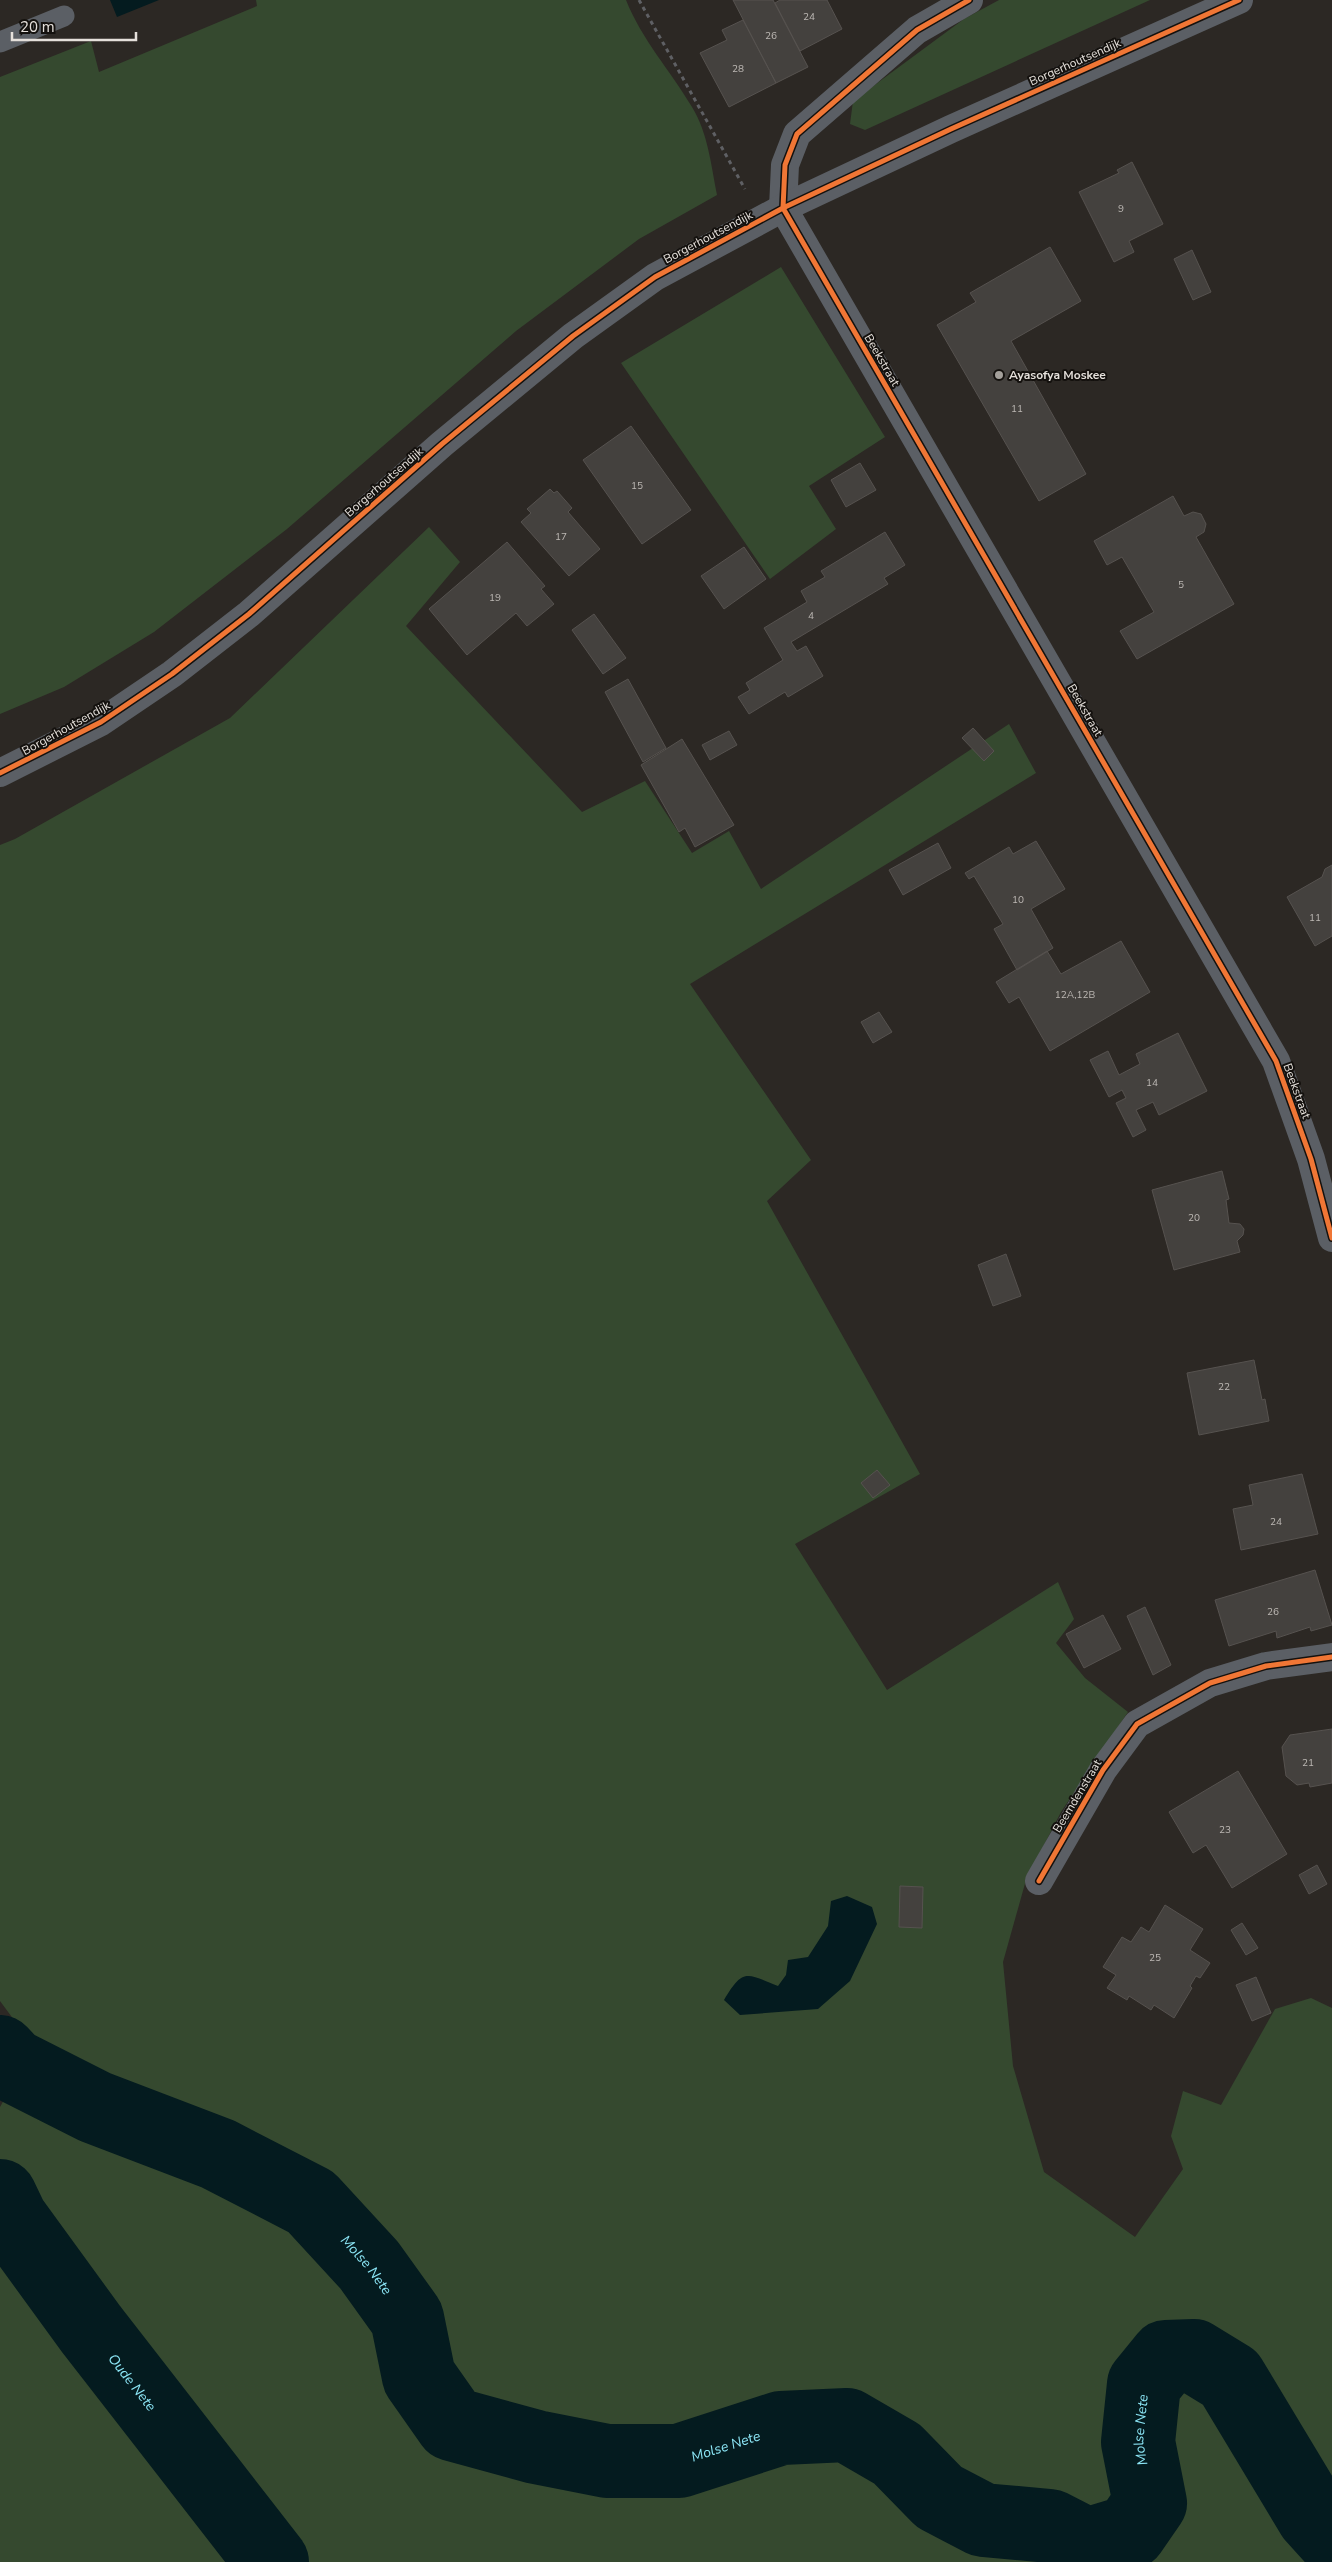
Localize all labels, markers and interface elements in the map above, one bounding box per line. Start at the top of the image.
scale bar [12,10,136,42]
house number: 24 [803,10,815,24]
text: 20 m [20,17,55,37]
house number: 26 [765,29,777,43]
street label: Borgerhoutsendijk [1027,34,1124,89]
house number: 28 [732,62,744,76]
house number: 9 [1118,202,1124,216]
street label: Borgerhoutsendijk [661,206,756,267]
street label: Beekstraat [861,331,904,390]
place label: Ayasofya Moskee [1009,367,1106,383]
marker: Ayasofya Moskee [993,369,1005,381]
house number: 11 [1011,402,1023,416]
street label: Borgerhoutsendijk [341,443,427,520]
house number: 15 [631,479,643,493]
house number: 17 [555,530,567,544]
house number: 5 [1178,578,1184,592]
house number: 19 [489,591,501,605]
house number: 4 [808,609,814,623]
street label: Beekstraat [1064,681,1107,740]
street label: Borgerhoutsendijk [19,697,114,759]
house number: 10 [1012,893,1024,907]
house number: 11 [1309,911,1321,925]
house number: 12A,12B [1055,988,1096,1002]
street label: Beekstraat [1280,1061,1315,1122]
house number: 14 [1146,1076,1158,1090]
house number: 20 [1188,1211,1200,1225]
house number: 22 [1218,1380,1230,1394]
house number: 24 [1270,1515,1282,1529]
house number: 26 [1267,1605,1279,1619]
street label: Beemdenstraat [1049,1756,1105,1835]
house number: 21 [1302,1756,1314,1770]
house number: 23 [1219,1823,1231,1837]
house number: 25 [1149,1951,1161,1965]
water label: Molse Nete [336,2231,397,2299]
water label: Oude Nete [104,2350,161,2416]
water label: Molse Nete [1129,2393,1153,2467]
water label: Molse Nete [689,2426,763,2466]

